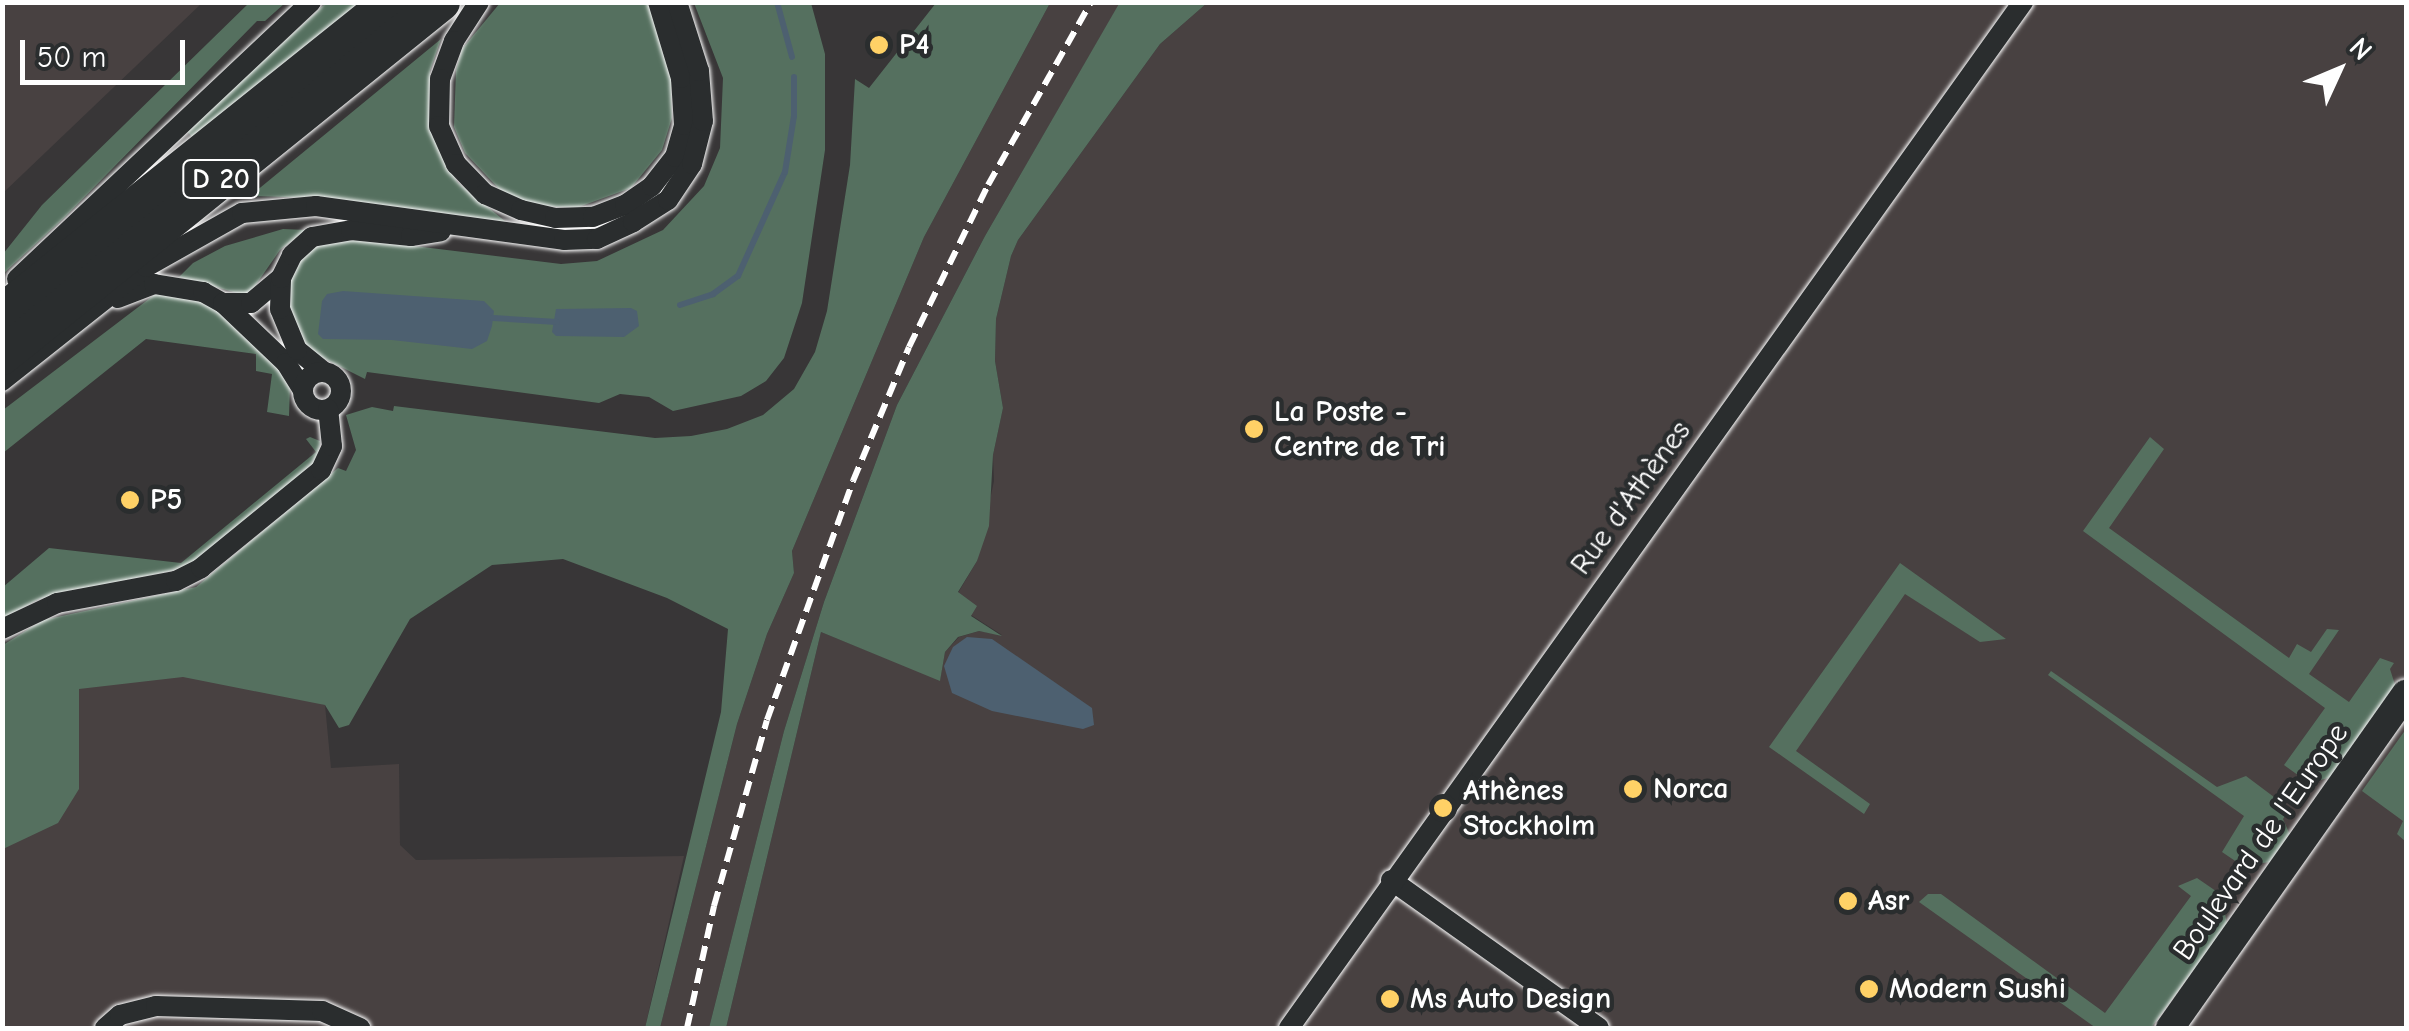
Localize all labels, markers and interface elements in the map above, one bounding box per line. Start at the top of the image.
scale bar [25,20,190,82]
north arrow [2289,20,2389,120]
place label: P4 [899,27,930,63]
text: N [2343,31,2378,67]
marker: P4 [868,34,890,56]
text: 50 m [37,40,106,75]
road number: D 20 [181,156,261,202]
place label: La Poste - Centre de Tri [1274,394,1446,464]
street label: Rue d'Athènes [1563,414,1699,582]
marker: La Poste - Centre de Tri [1243,418,1265,440]
place label: P5 [150,482,183,518]
marker: P5 [119,489,141,511]
street label: Boulevard de l'Europe [2166,717,2356,967]
place label: Norca [1653,771,1729,807]
place label: Athènes Stockholm [1463,773,1595,844]
marker: Norca [1622,778,1644,800]
marker: Athènes Stockholm [1432,797,1454,819]
place label: Asr [1868,883,1909,919]
marker: Asr [1837,890,1859,912]
place label: Modern Sushi [1889,971,2066,1007]
marker: Modern Sushi [1858,978,1880,1000]
place label: Ms Auto Design [1410,981,1611,1017]
marker: Ms Auto Design [1379,988,1401,1010]

